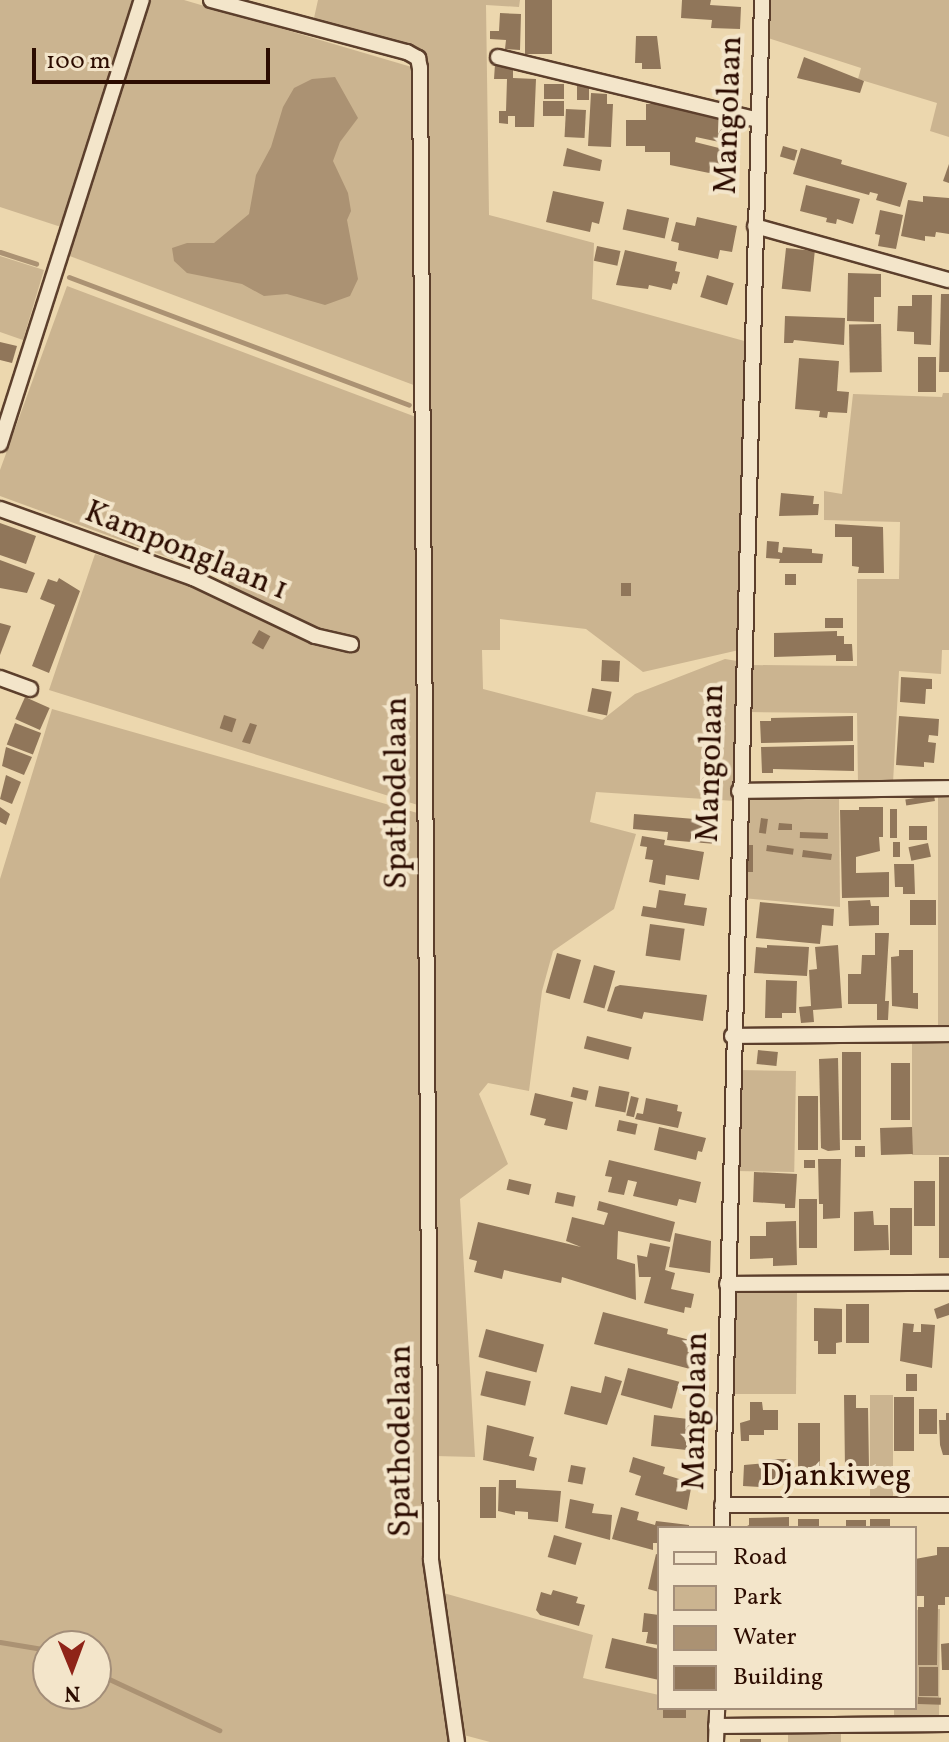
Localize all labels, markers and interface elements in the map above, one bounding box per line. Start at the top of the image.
scale bar [36,32,274,82]
street label: Mangolaan [708,35,752,195]
text: 100 m [46,45,111,79]
street label: Kamponglaan 1 [79,494,293,610]
street label: Mangolaan [690,683,734,843]
street label: Spathodelaan [379,697,417,889]
street label: Mangolaan [676,1331,718,1491]
street label: Spathodelaan [383,1345,421,1537]
street label: Djankiweg [761,1458,911,1496]
legend [657,1526,917,1710]
text: Road [733,1541,787,1575]
text: Park [733,1581,782,1615]
text: Water [733,1621,797,1655]
north arrow [32,1630,112,1710]
text: Building [733,1661,823,1695]
text: N [64,1677,81,1708]

